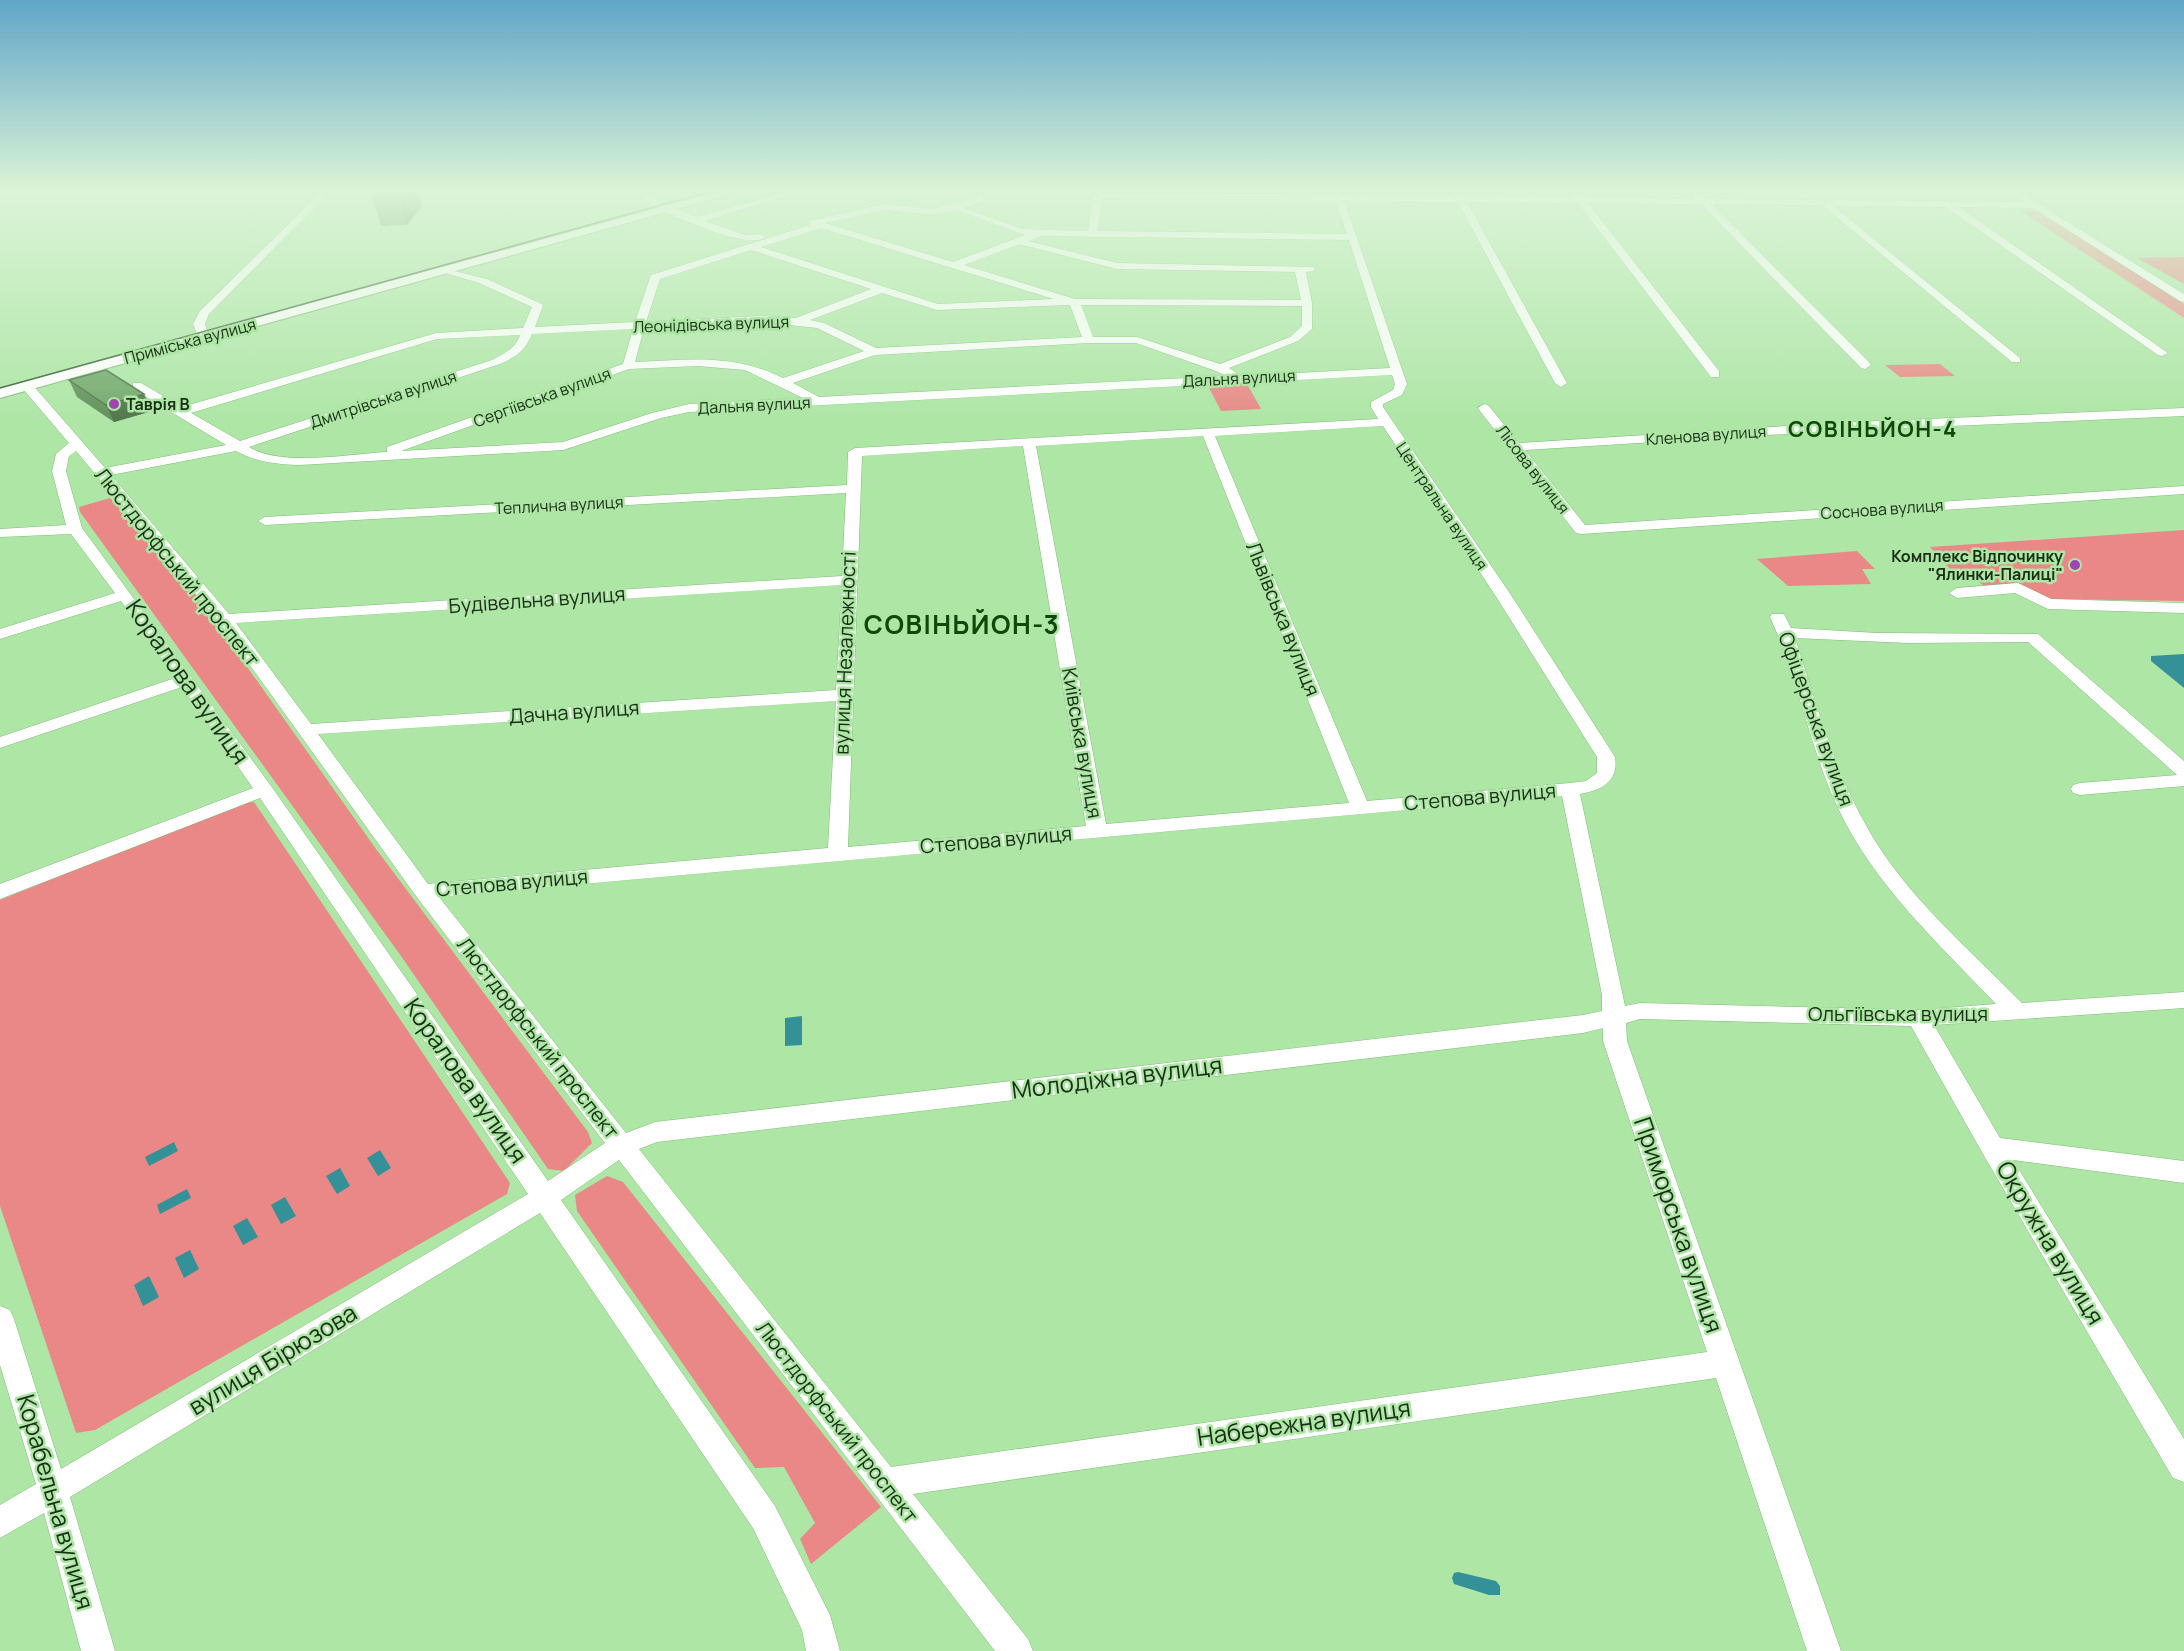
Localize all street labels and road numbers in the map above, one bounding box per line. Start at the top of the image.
street label: Леонідівська вулиця [633,310,789,338]
street label: Приміська вулиця [122,313,258,369]
street label: Сергіївська вулиця [470,362,614,432]
street label: Дальня вулиця [1182,364,1296,392]
street label: Дмитрівська вулиця [307,365,459,433]
street label: Дальня вулиця [697,391,811,419]
street label: Лісова вулиця [1491,420,1575,518]
street label: Кленова вулиця [1645,420,1767,450]
street label: Центральна вулиця [1391,438,1493,574]
street label: Люстдорфський проспект [89,462,266,672]
street label: Теплична вулиця [494,491,624,519]
street label: Соснова вулиця [1820,494,1944,524]
street label: Львівська вулиця [1240,538,1327,700]
street label: вулиця Незалежності [827,551,862,755]
street label: Будівельна вулиця [448,580,626,619]
street label: Коралова вулиця [119,592,258,770]
street label: Офіцерська вулиця [1772,628,1861,810]
street label: Київська вулиця [1056,665,1109,820]
street label: Дачна вулиця [508,693,640,730]
street label: Степова вулиця [1403,776,1557,817]
street label: Степова вулиця [919,819,1073,860]
street label: Степова вулиця [435,862,589,903]
street label: Люстдорфський проспект [451,932,625,1144]
street label: Коралова вулиця [397,991,536,1169]
street label: Ольгіївська вулиця [1808,1000,1988,1027]
street label: Молодіжна вулиця [1010,1047,1224,1106]
street label: Приморська вулиця [1627,1112,1732,1337]
street label: Окружна вулиця [1989,1154,2113,1330]
street label: вулиця Бірюзова [182,1295,363,1422]
street label: Люстдорфський проспект [750,1316,924,1528]
street label: Корабельна вулиця [10,1390,103,1613]
street label: Набережна вулиця [1195,1390,1413,1453]

